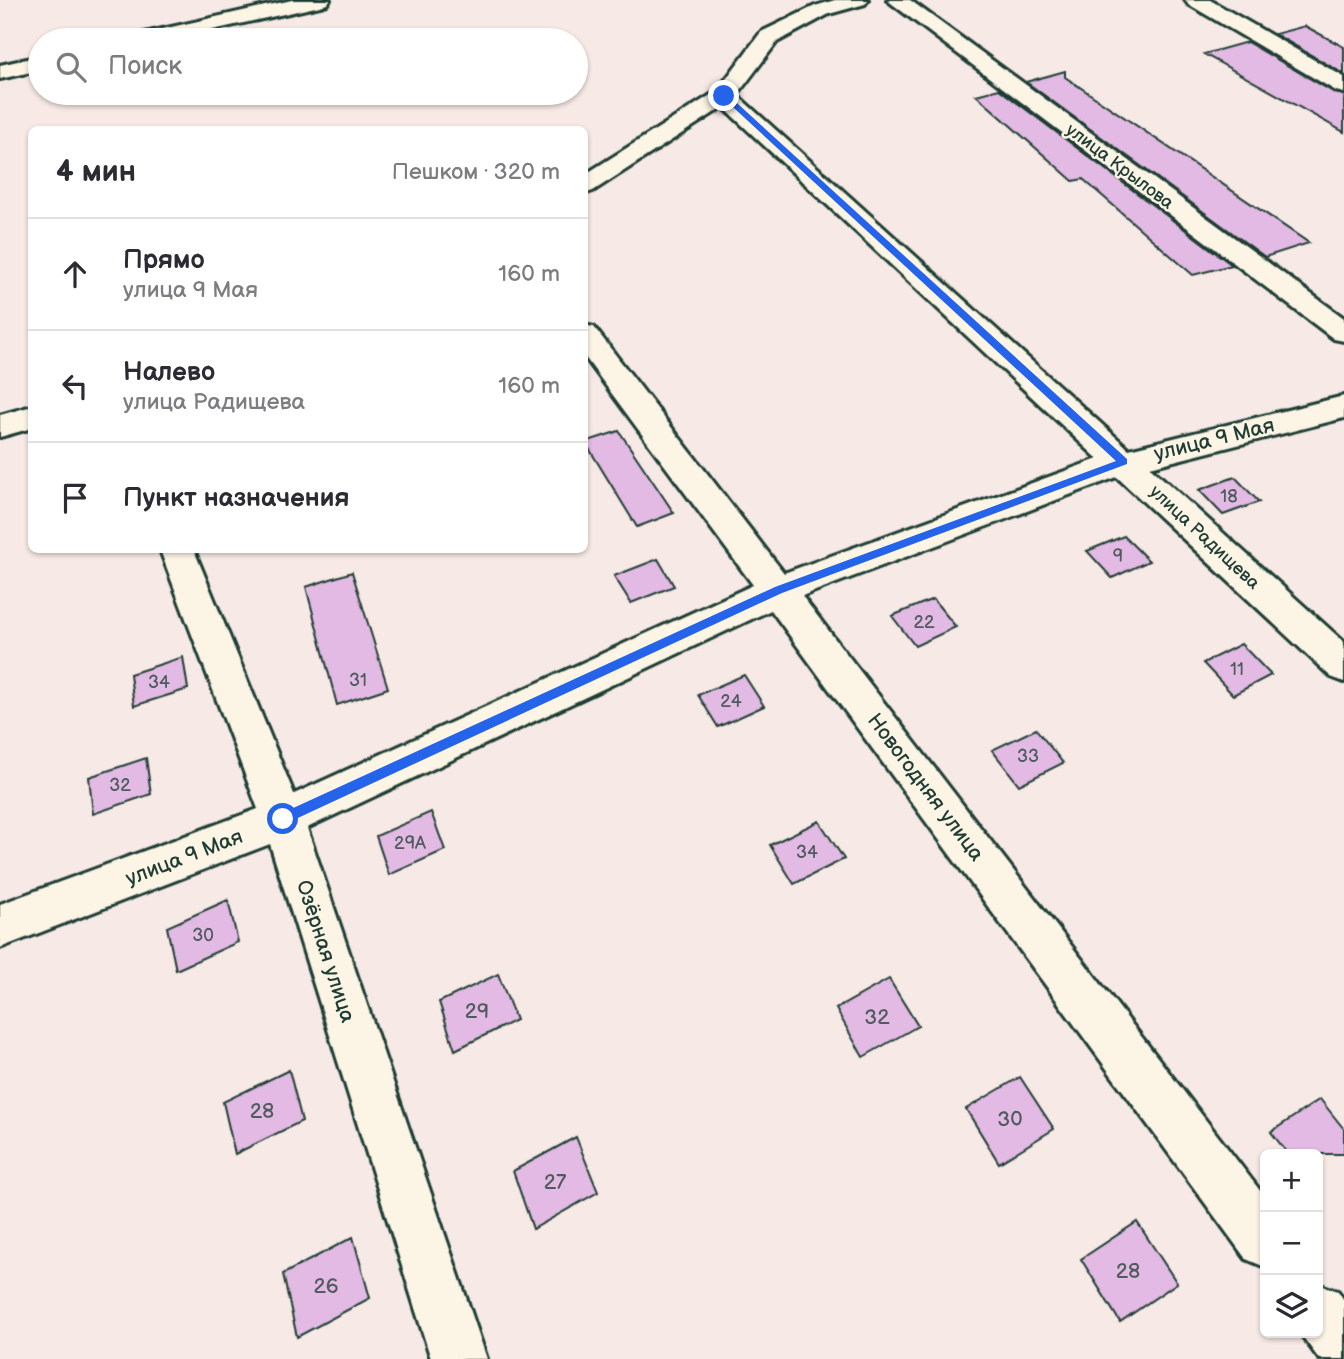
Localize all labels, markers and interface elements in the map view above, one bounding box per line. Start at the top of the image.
search box [28,28,588,105]
icon: search [52,48,90,86]
text: Поиск [108,51,182,82]
route end [708,80,739,111]
street label: улица Крылова [1062,119,1178,214]
text: 4 мин [56,154,136,190]
text: Пешком · 320 m [392,158,560,186]
text: Прямо [123,245,205,276]
icon: ahead [56,255,94,293]
text: 160 m [498,260,560,288]
text: улица 9 Мая [123,276,258,304]
text: Налево [123,357,215,388]
icon: left [56,367,94,405]
text: 160 m [498,372,560,400]
text: улица Радищева [123,388,305,416]
street label: улица 9 Мая [1151,412,1277,467]
icon: arrive [56,479,94,517]
street label: улица Радищева [1145,481,1264,594]
text: Пункт назначения [123,483,349,514]
house number: 18 [1220,486,1238,507]
house number: 9 [1113,546,1123,567]
house number: 22 [913,612,935,633]
house number: 11 [1230,659,1244,680]
house number: 31 [349,670,367,691]
house number: 34 [148,672,170,693]
house number: 24 [720,691,742,712]
street label: Новогодняя улица [862,709,990,866]
house number: 33 [1017,746,1039,767]
house number: 32 [109,775,131,796]
route start [267,803,298,834]
street label: улица 9 Мая [122,824,246,891]
house number: 29А [394,833,426,854]
house number: 34 [796,842,818,863]
street label: Озёрная улица [291,877,361,1026]
house number: 30 [192,925,214,946]
house number: 29 [465,999,489,1024]
house number: 32 [864,1005,890,1030]
house number: 28 [250,1099,274,1124]
house number: 30 [997,1107,1023,1132]
map controls [1260,1149,1323,1338]
button: + [1260,1149,1323,1212]
house number: 27 [544,1170,567,1195]
button: − [1260,1212,1323,1275]
house number: 28 [1116,1259,1140,1284]
house number: 26 [313,1274,339,1299]
button: layers [1260,1275,1323,1338]

